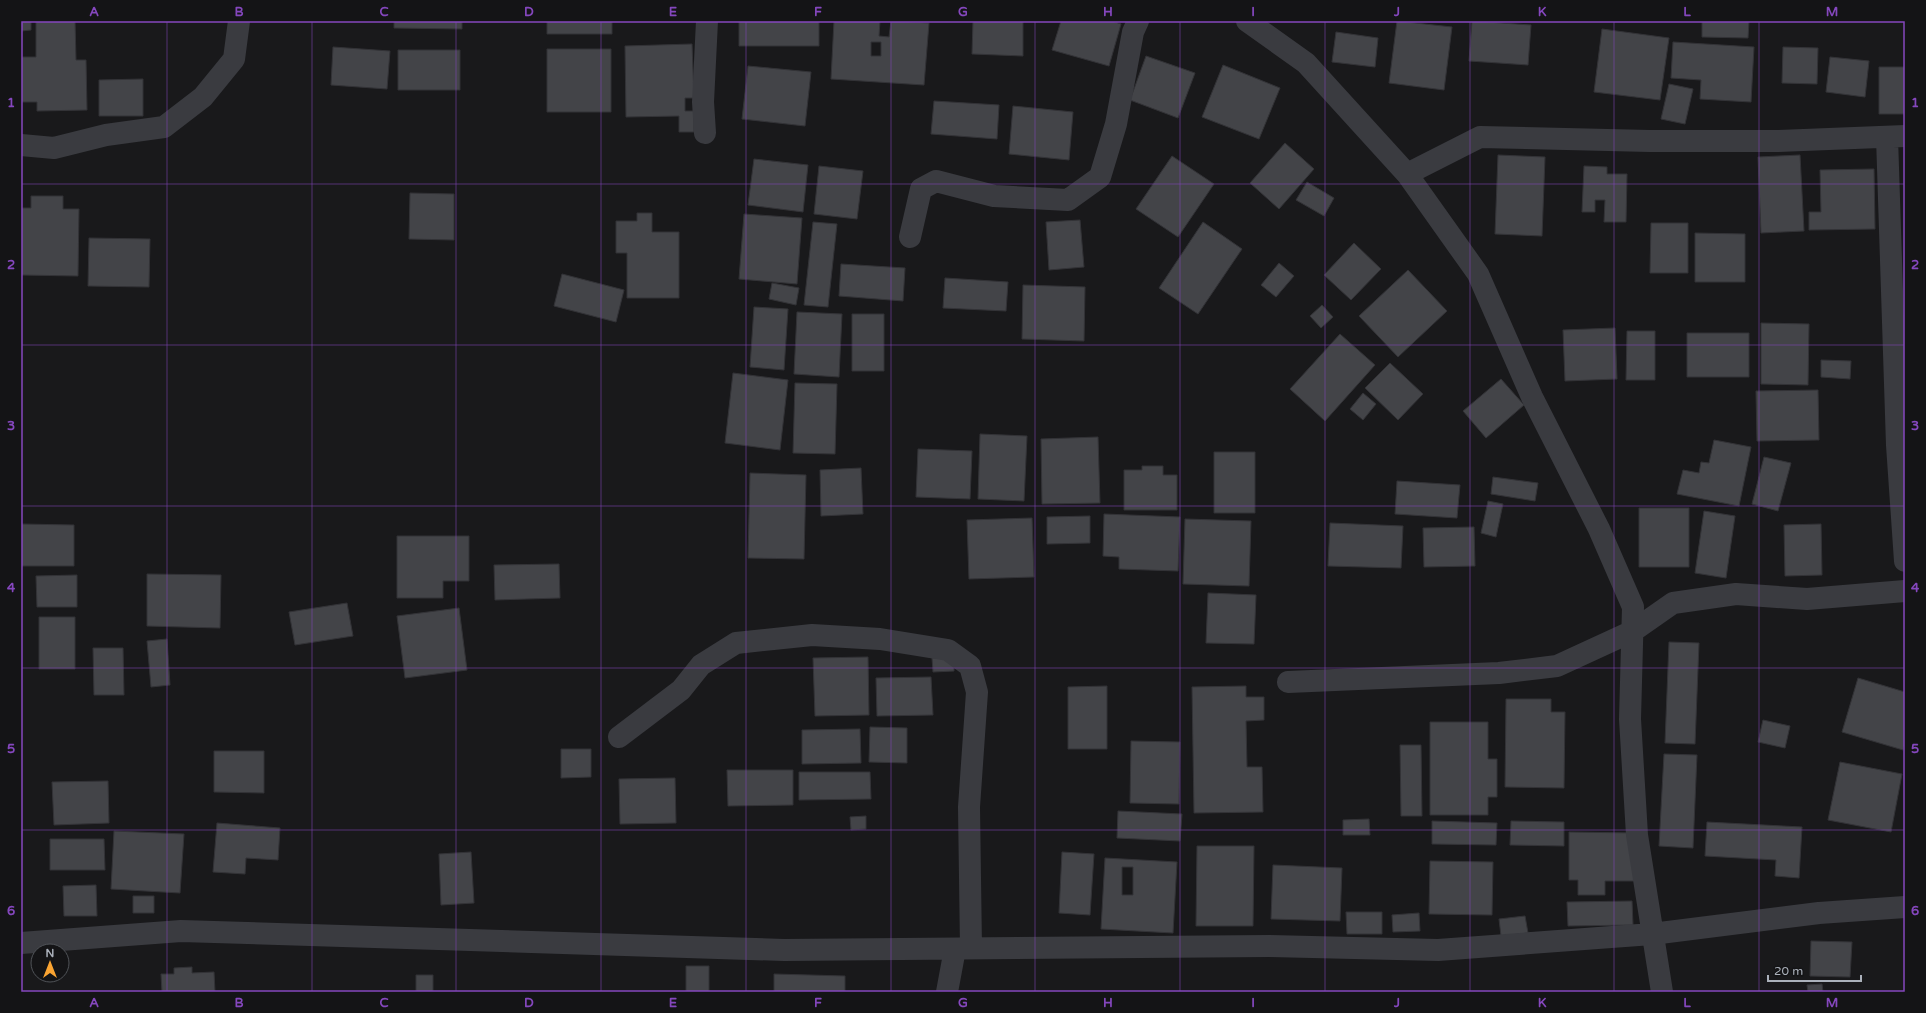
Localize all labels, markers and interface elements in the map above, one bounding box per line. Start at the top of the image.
text: A [89,4,99,20]
text: B [234,4,244,20]
text: C [379,4,389,20]
text: D [524,4,534,20]
text: E [669,4,677,20]
text: F [814,4,822,20]
text: G [958,4,968,20]
text: H [1103,4,1113,20]
text: I [1251,4,1255,20]
text: J [1393,4,1400,20]
text: K [1538,4,1547,20]
text: L [1683,4,1691,20]
text: M [1826,4,1838,20]
text: 1 [7,95,15,111]
text: 1 [1911,95,1919,111]
text: 2 [7,257,15,273]
text: 2 [1911,257,1919,273]
text: 3 [7,418,15,434]
text: 3 [1911,418,1919,434]
text: 4 [7,580,16,596]
text: 4 [1911,580,1920,596]
text: 5 [7,741,15,757]
text: 5 [1911,741,1919,757]
text: 6 [7,903,15,919]
text: 6 [1911,903,1919,919]
north arrow [30,943,70,983]
text: N [46,947,54,960]
scale bar [1768,957,1861,983]
text: 20 m [1774,964,1803,978]
text: A [89,995,99,1011]
text: B [234,995,244,1011]
text: C [379,995,389,1011]
text: D [524,995,534,1011]
text: E [669,995,677,1011]
text: F [814,995,822,1011]
text: G [958,995,968,1011]
text: H [1103,995,1113,1011]
text: I [1251,995,1255,1011]
text: J [1393,995,1400,1011]
text: K [1538,995,1547,1011]
text: L [1683,995,1691,1011]
text: M [1826,995,1838,1011]

